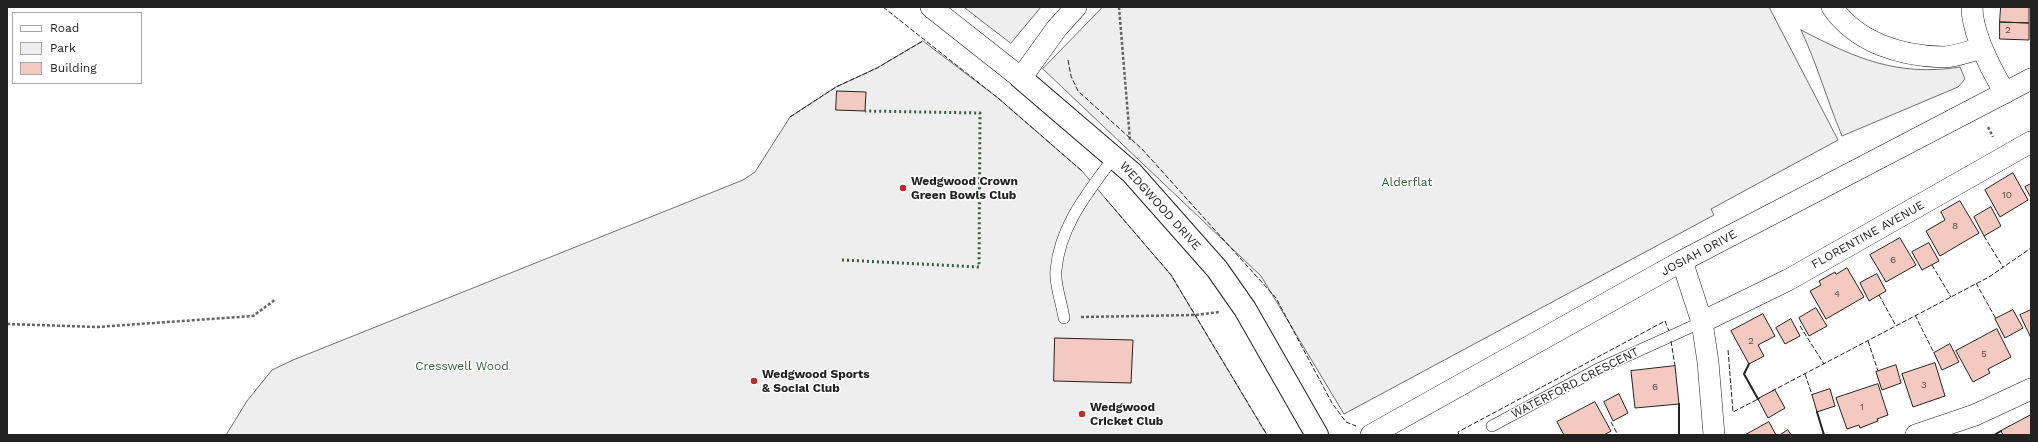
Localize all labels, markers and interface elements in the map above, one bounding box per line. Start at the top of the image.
legend [12,12,142,84]
text: Road [50,21,79,35]
house number: 2 [2005,24,2011,36]
text: Park [50,41,76,55]
text: Building [50,61,97,75]
street label: WEDGWOOD DRIVE [1116,159,1204,253]
place label: Wedgwood Crown Green Bowls Club [911,174,1018,202]
park label: Alderflat [1382,175,1432,189]
marker: Wedgwood Crown Green Bowls Club [898,183,908,193]
house number: 10 [2002,189,2012,201]
street label: FLORENTINE AVENUE [1809,198,1927,272]
house number: 8 [1952,220,1958,232]
street label: JOSIAH DRIVE [1659,227,1739,279]
house number: 6 [1890,254,1896,266]
house number: 4 [1834,288,1840,300]
house number: 2 [1748,335,1754,347]
street label: WATERFORD CRESCENT [1509,345,1641,421]
house number: 5 [1981,348,1987,360]
park label: Cresswell Wood [415,359,509,373]
place label: Wedgwood Sports & Social Club [762,367,870,395]
marker: Wedgwood Sports & Social Club [749,376,759,386]
house number: 3 [1921,379,1927,391]
house number: 6 [1652,381,1658,393]
place label: Wedgwood Cricket Club [1090,400,1163,428]
house number: 1 [1860,401,1864,413]
marker: Wedgwood Cricket Club [1077,409,1087,419]

